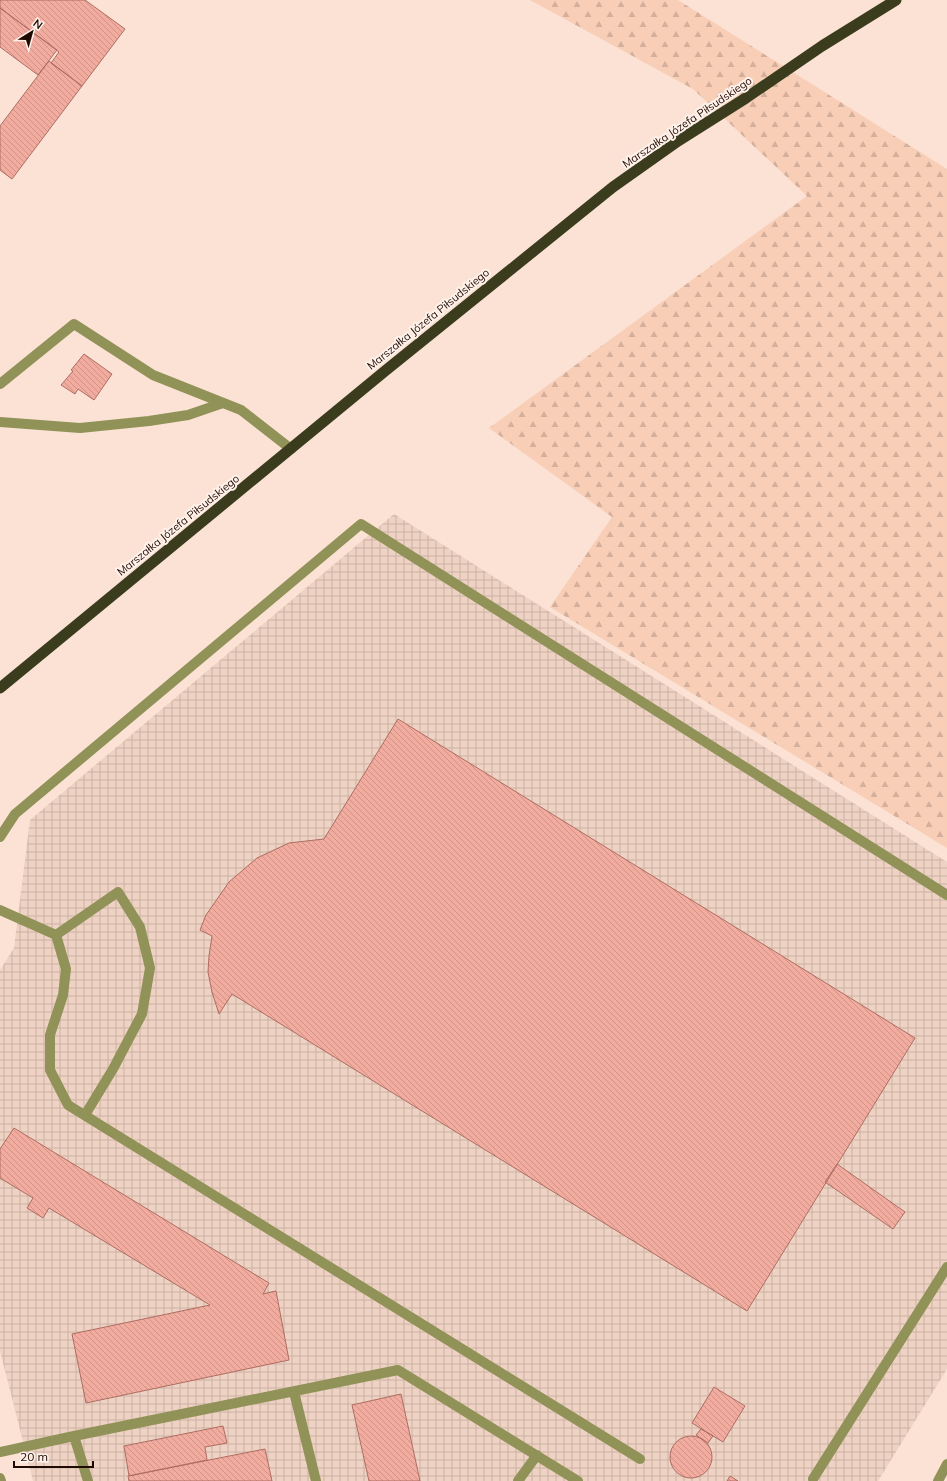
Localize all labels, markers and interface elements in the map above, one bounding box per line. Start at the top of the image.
north arrow [12,12,52,52]
text: N [30,16,46,32]
street label: Marszałka Józefa Piłsudskiego [620,73,754,171]
street label: Marszałka Józefa Piłsudskiego [364,265,492,373]
street label: Marszałka Józefa Piłsudskiego [114,471,242,579]
scale bar [14,1443,93,1469]
text: 20 m [20,1449,48,1464]

